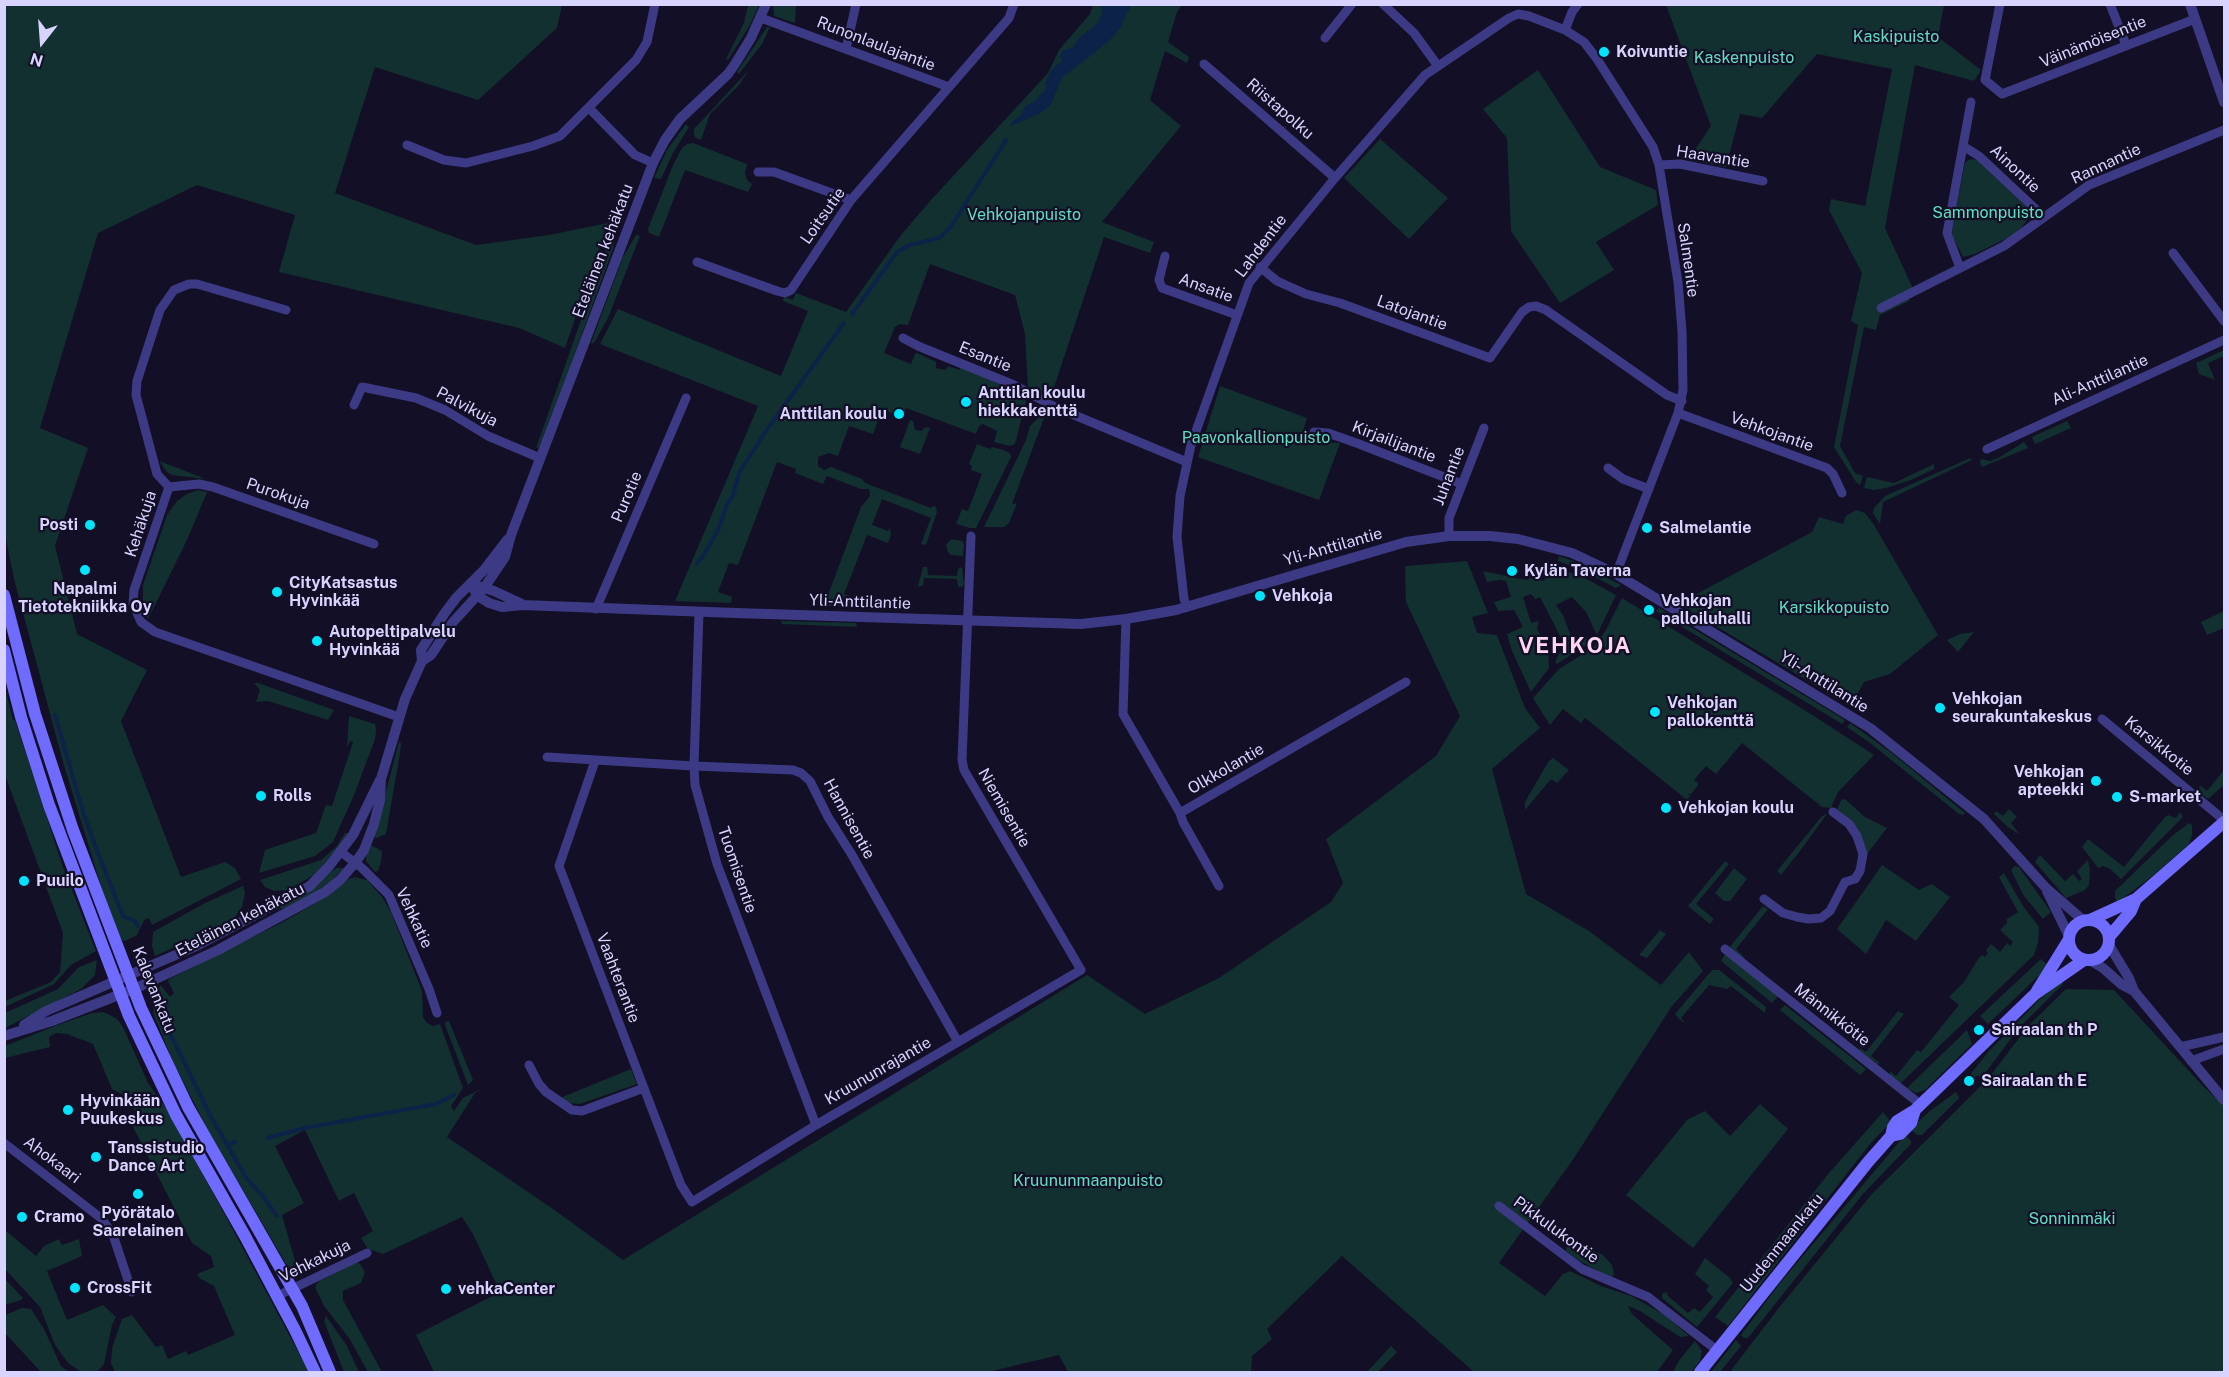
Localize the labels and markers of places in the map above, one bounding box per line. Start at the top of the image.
place label: Koivuntie [1616,42,1688,62]
marker: Koivuntie [1597,45,1611,59]
place label: Anttilan koulu hiekkakenttä [978,383,1085,421]
marker: Anttilan koulu hiekkakenttä [959,395,973,409]
place label: Anttilan koulu [780,404,887,424]
marker: Anttilan koulu [892,407,906,421]
place label: Posti [39,515,78,535]
marker: Posti [83,518,97,532]
place label: Salmelantie [1659,518,1751,538]
marker: Salmelantie [1640,521,1654,535]
place label: Kylän Taverna [1524,561,1631,581]
marker: Napalmi Tietotekniikka Oy [78,563,92,577]
marker: Kylän Taverna [1505,564,1519,578]
place label: CityKatsastus Hyvinkää [289,573,397,611]
place label: Napalmi Tietotekniikka Oy [18,579,152,617]
marker: CityKatsastus Hyvinkää [270,585,284,599]
place label: Vehkoja [1272,586,1333,606]
marker: Vehkoja [1253,589,1267,603]
place label: Vehkojan palloiluhalli [1661,591,1751,629]
marker: Vehkojan palloiluhalli [1642,603,1656,617]
place label: Autopeltipalvelu Hyvinkää [329,622,456,660]
marker: Autopeltipalvelu Hyvinkää [310,634,324,648]
place label: Vehkojan seurakuntakeskus [1952,689,2092,727]
place label: Vehkojan pallokenttä [1667,693,1754,731]
marker: Vehkojan seurakuntakeskus [1933,701,1947,715]
marker: Vehkojan pallokenttä [1648,705,1662,719]
place label: Vehkojan apteekki [2014,762,2084,800]
marker: Vehkojan apteekki [2089,774,2103,788]
place label: Rolls [273,786,312,806]
place label: S-market [2129,787,2201,807]
marker: Rolls [254,789,268,803]
marker: S-market [2110,790,2124,804]
place label: Vehkojan koulu [1678,798,1794,818]
marker: Vehkojan koulu [1659,801,1673,815]
place label: Puuilo [36,871,84,891]
marker: Puuilo [17,874,31,888]
place label: Sairaalan th P [1991,1020,2097,1040]
marker: Sairaalan th P [1972,1023,1986,1037]
place label: Sairaalan th E [1981,1071,2087,1091]
marker: Sairaalan th E [1962,1074,1976,1088]
place label: Hyvinkään Puukeskus [80,1091,163,1129]
marker: Hyvinkään Puukeskus [61,1103,75,1117]
place label: Tanssistudio Dance Art [108,1138,204,1176]
marker: Tanssistudio Dance Art [89,1150,103,1164]
marker: Pyörätalo Saarelainen [131,1187,145,1201]
place label: Pyörätalo Saarelainen [92,1203,184,1241]
place label: Cramo [34,1207,84,1227]
marker: Cramo [15,1210,29,1224]
place label: CrossFit [87,1278,152,1298]
place label: vehkaCenter [458,1279,555,1299]
marker: CrossFit [68,1281,82,1295]
marker: vehkaCenter [439,1282,453,1296]

